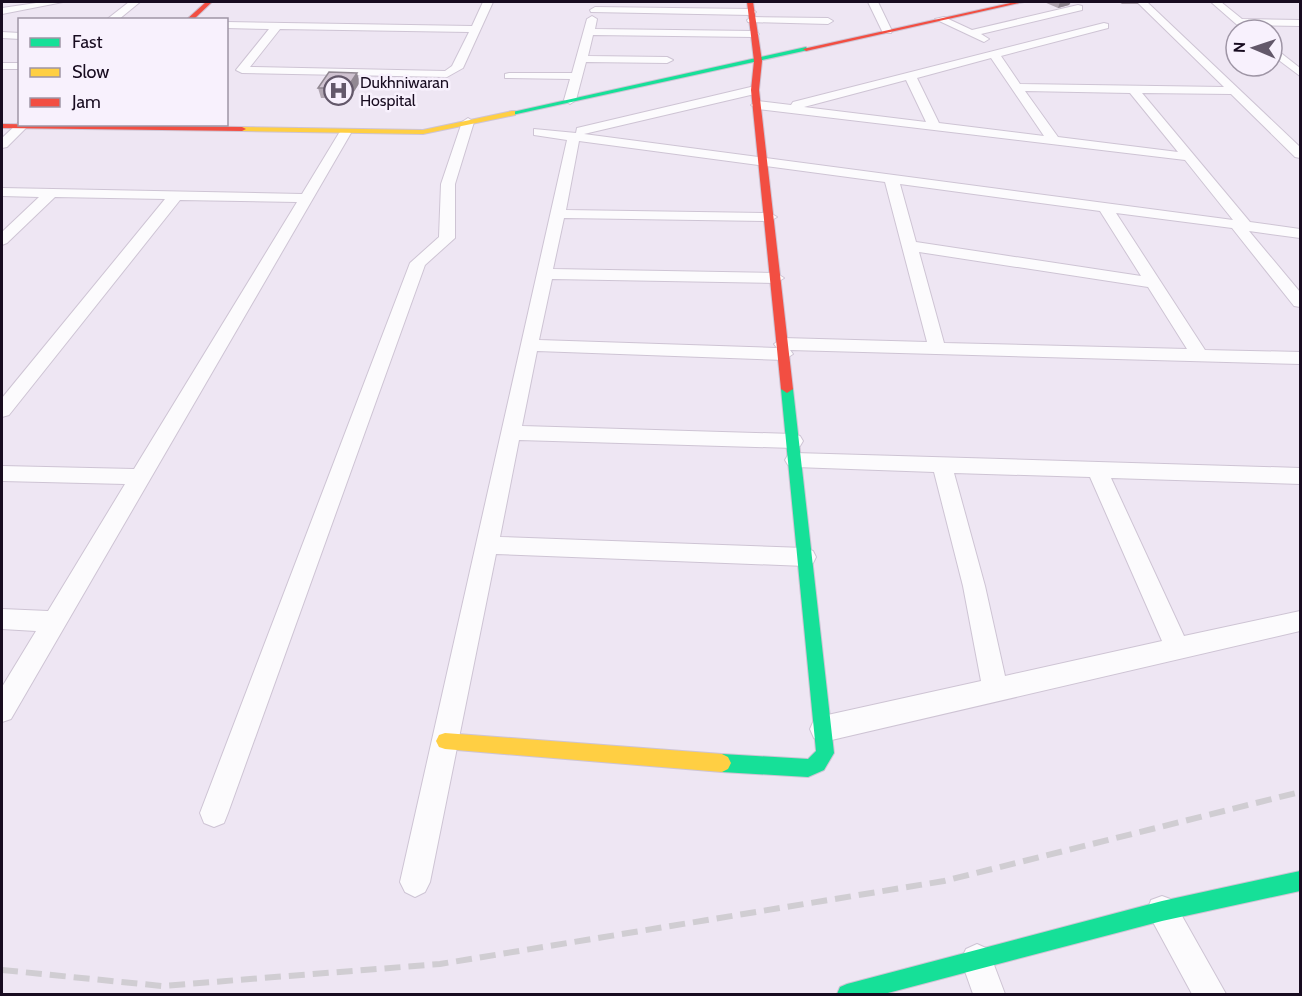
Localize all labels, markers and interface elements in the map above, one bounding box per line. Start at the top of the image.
legend [18,18,228,126]
north arrow [1224,18,1284,78]
text: Fast [72,31,103,53]
text: N [1230,42,1249,53]
text: Slow [72,61,109,83]
place label: Dukhniwaran Hospital [360,73,449,110]
hospital icon: Dukhniwaran Hospital [323,75,355,107]
text: Jam [71,91,101,113]

